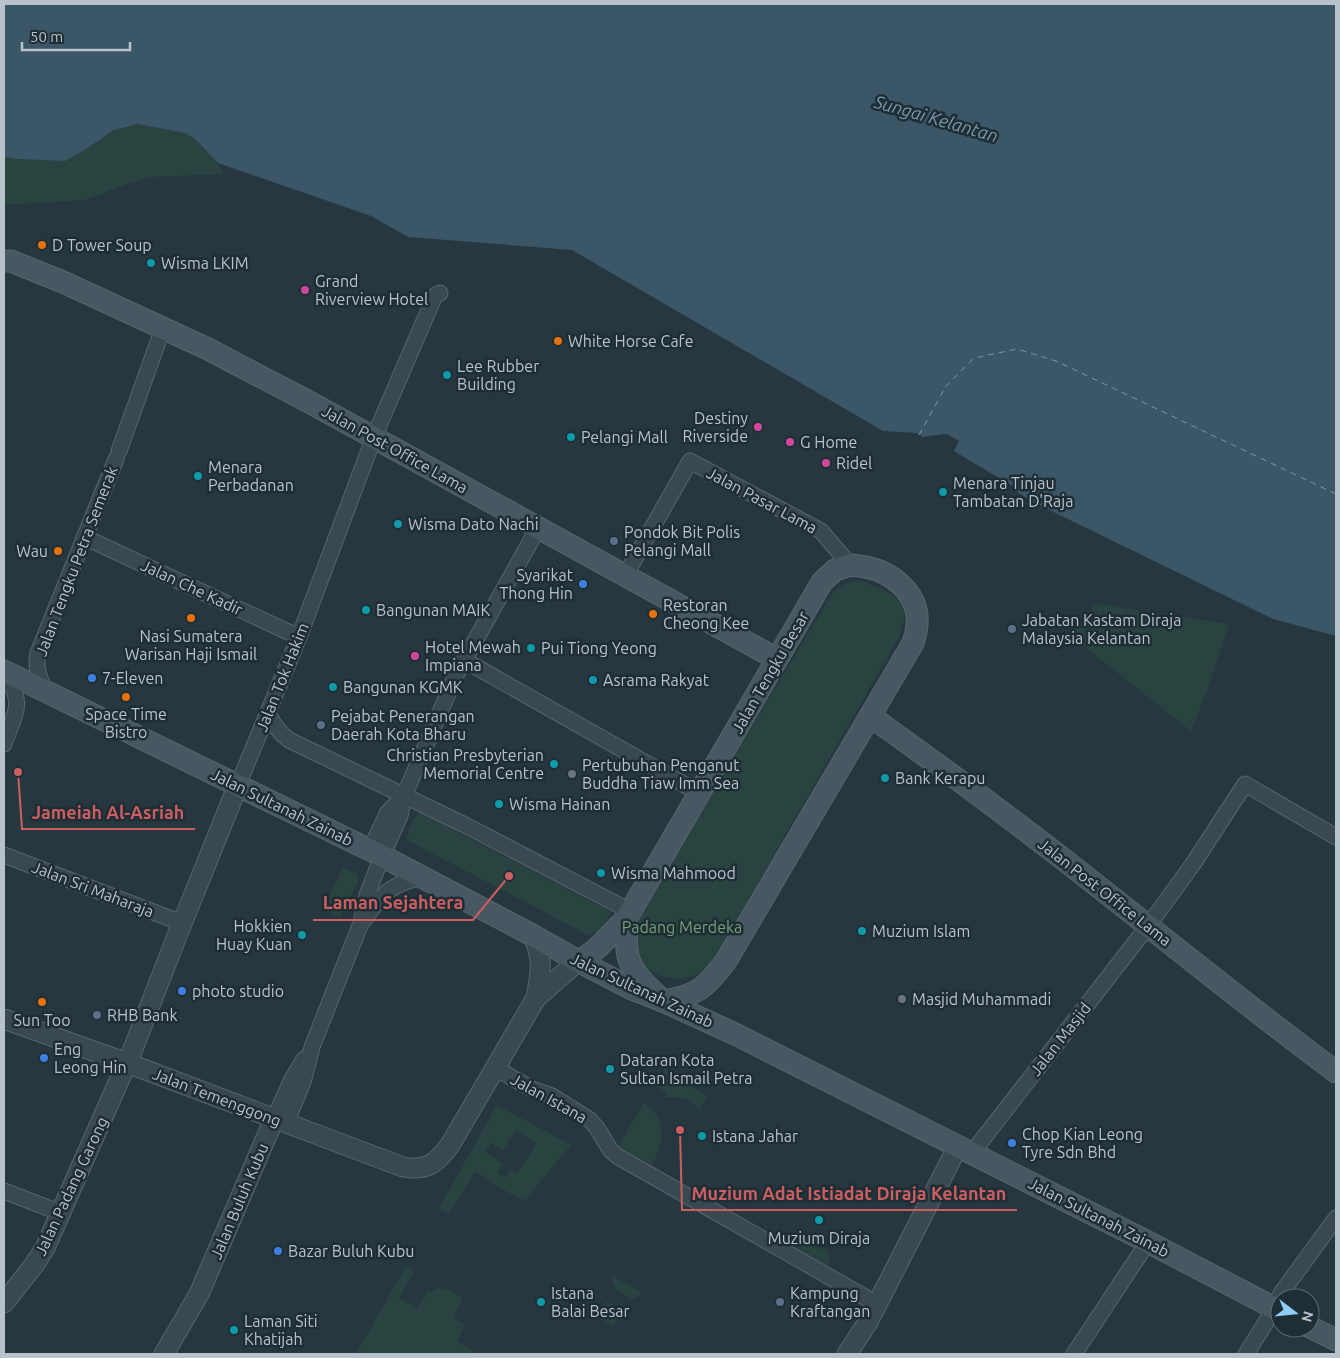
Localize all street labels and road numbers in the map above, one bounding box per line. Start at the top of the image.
street label: Jalan Post Office Lama [319,401,471,497]
street label: Jalan Tengku Petra Semerak [31,463,121,659]
street label: Jalan Pasar Lama [704,463,820,537]
street label: Jalan Che Kadir [138,556,246,618]
street label: Jalan Tengku Besar [728,608,812,736]
street label: Jalan Tok Hakim [252,620,312,734]
street label: Jalan Sultanah Zainab [208,765,356,849]
street label: Jalan Post Office Lama [1035,834,1175,950]
street label: Jalan Sri Maharaja [29,857,157,921]
street label: Jalan Sultanah Zainab [568,949,716,1031]
street label: Jalan Masjid [1026,999,1094,1079]
street label: Jalan Temenggong [150,1064,284,1130]
street label: Jalan Istana [508,1070,590,1126]
street label: Jalan Padang Garong [31,1114,111,1258]
street label: Jalan Buluh Kubu [206,1140,272,1262]
street label: Jalan Sultanah Zainab [1026,1174,1172,1260]

